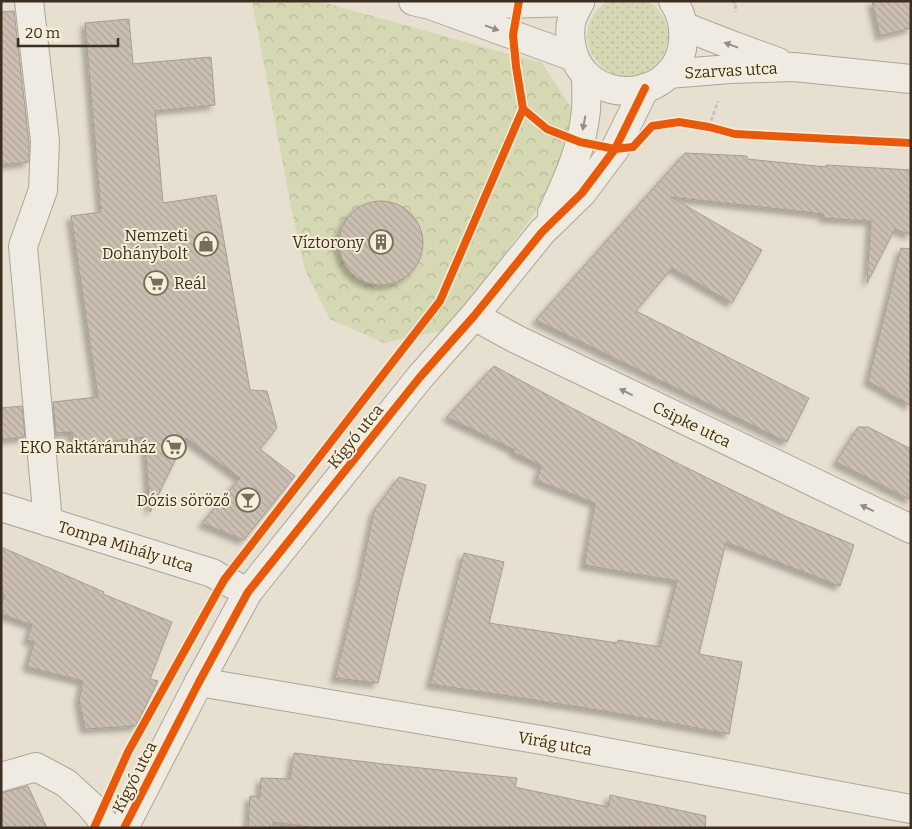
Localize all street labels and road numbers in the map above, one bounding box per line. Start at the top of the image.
street label: Szarvas utca [684,59,778,82]
street label: Csipke utca [650,397,734,452]
street label: Kígyó utca [324,400,387,472]
street label: Tompa Mihály utca [56,517,196,576]
street label: Virág utca [516,728,594,759]
street label: Kígyó utca [108,738,161,816]

